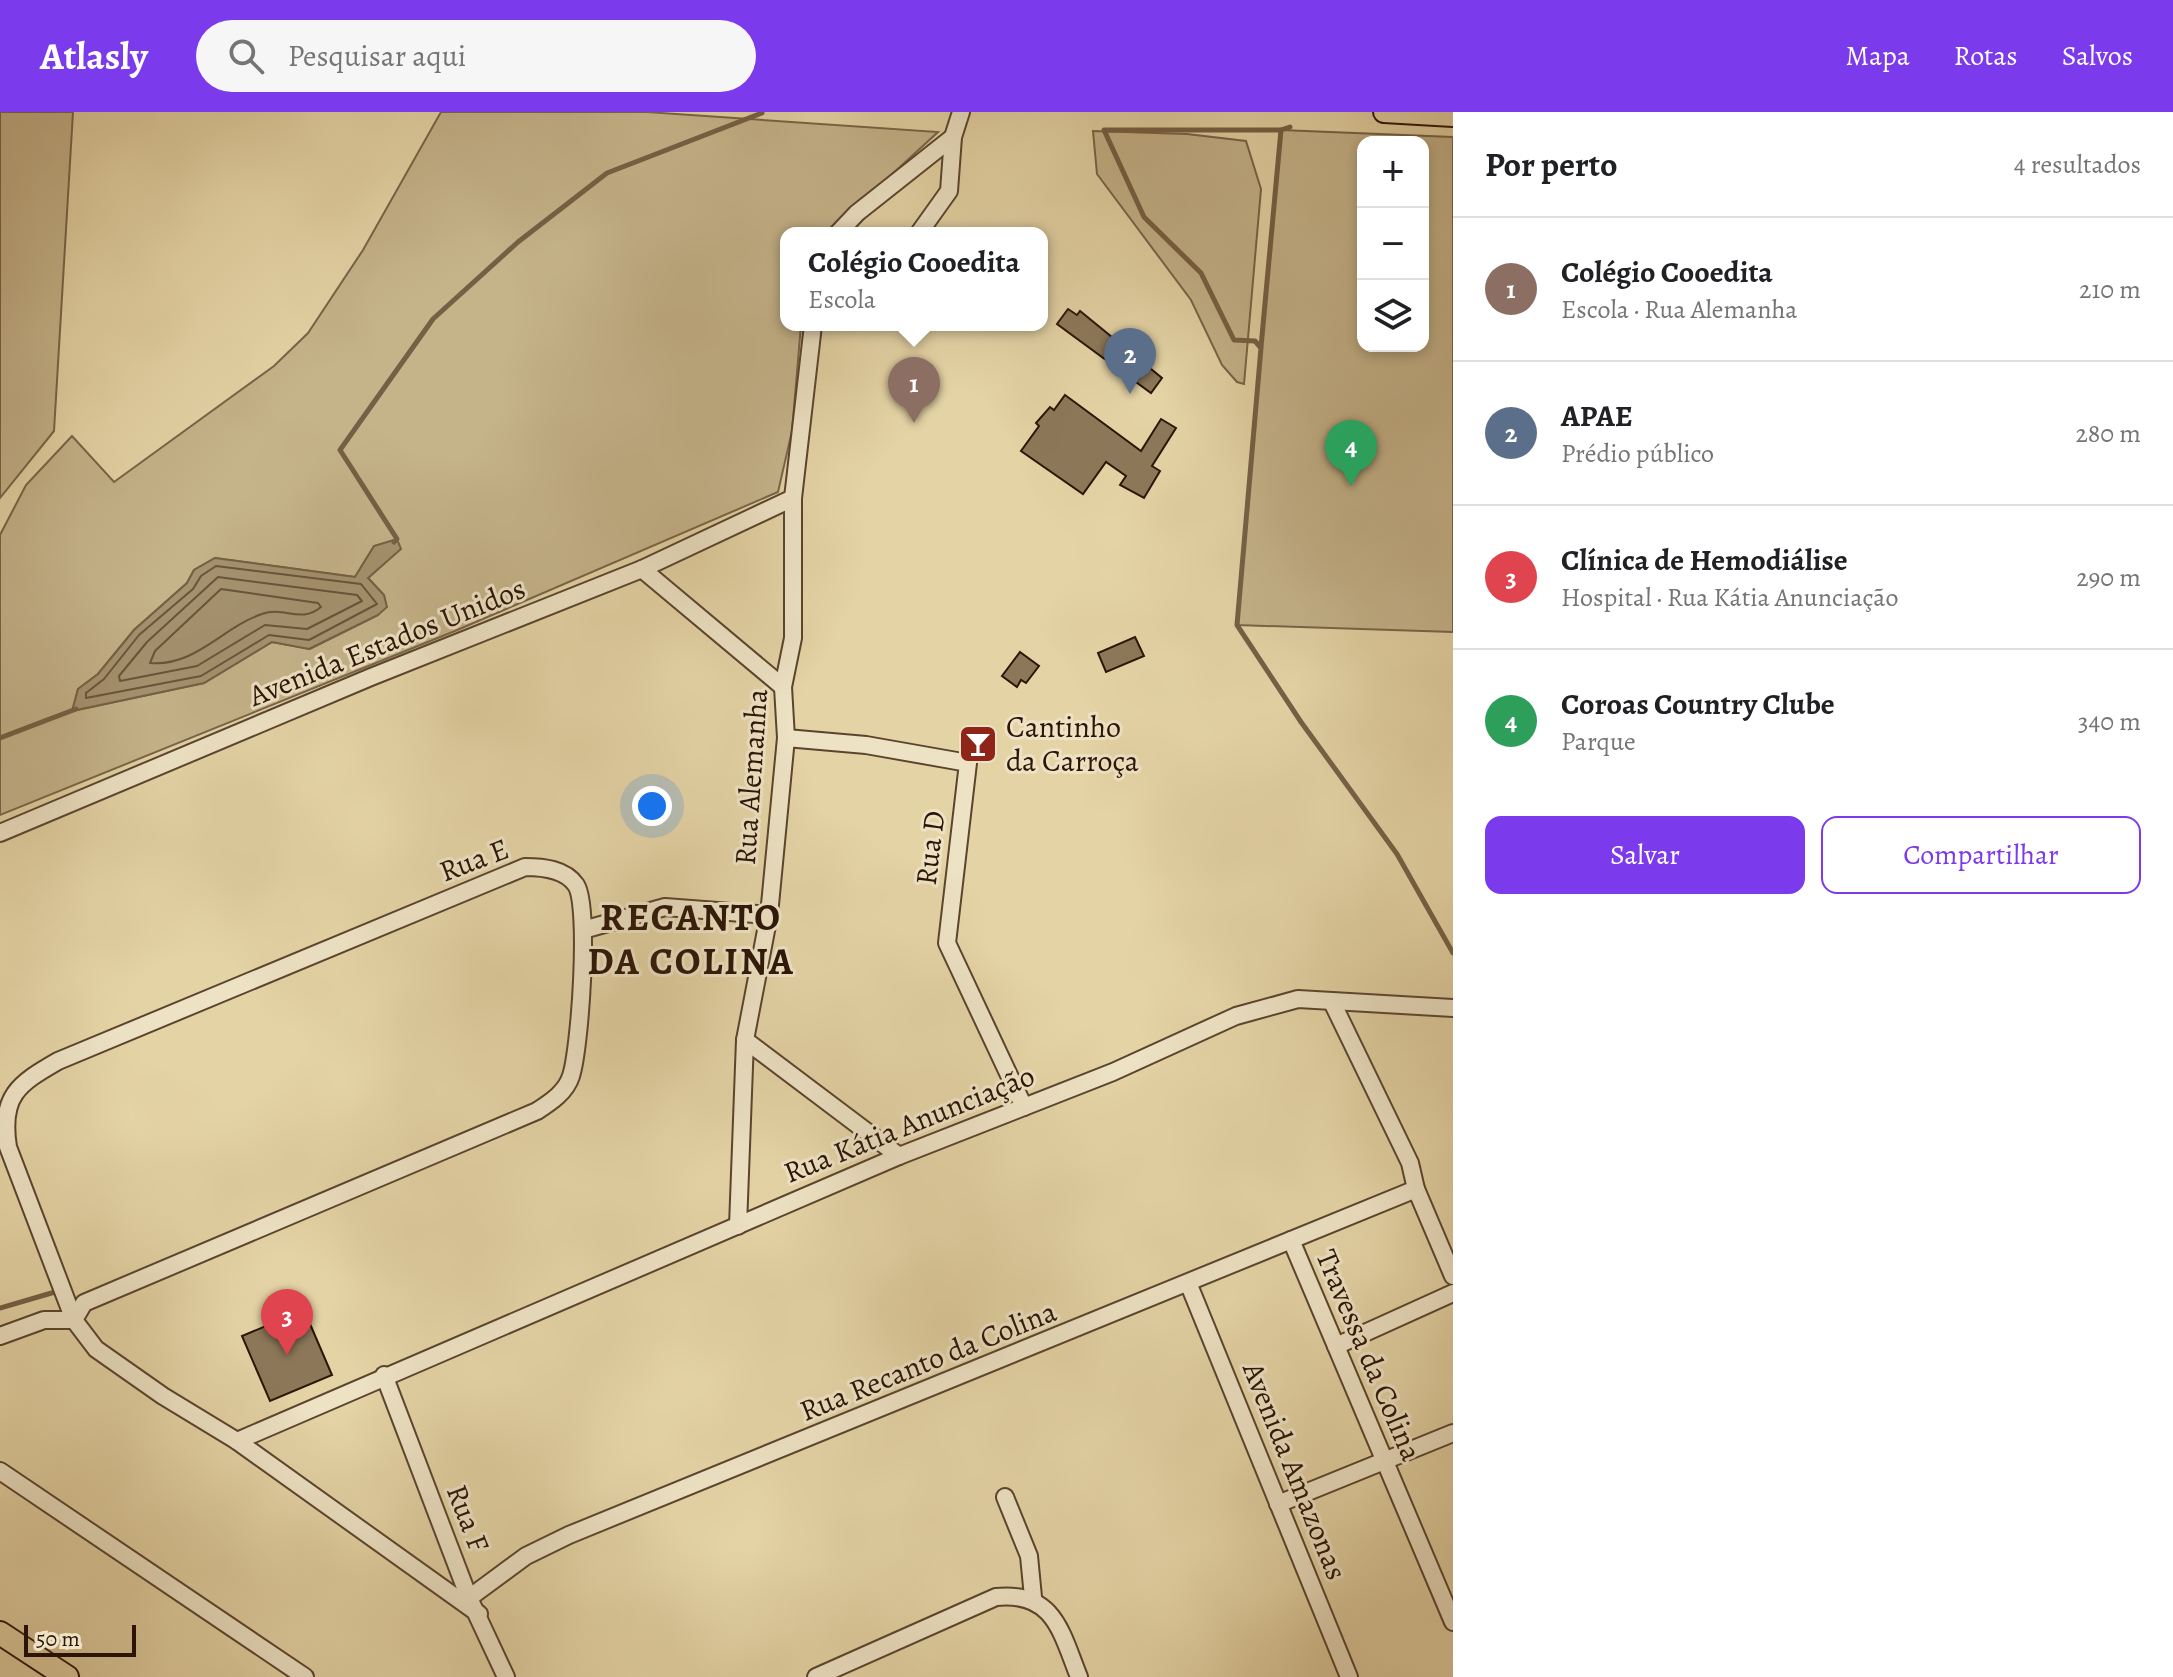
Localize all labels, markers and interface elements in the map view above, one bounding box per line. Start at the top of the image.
search box [196,20,756,92]
text: Atlasly [40,30,148,82]
icon: search [224,34,268,78]
text: Pesquisar aqui [288,36,466,76]
text: Mapa [1846,37,1910,75]
text: Rotas [1954,37,2018,75]
text: Salvos [2062,37,2133,75]
map controls [1357,136,1429,352]
button: + [1357,136,1429,208]
text: Por perto [1485,141,1618,188]
text: 4 resultados [2014,147,2141,182]
button: − [1357,208,1429,280]
popup [780,227,1048,331]
text: Colégio Cooedita [808,242,1020,282]
text: Colégio Cooedita [1561,252,1773,292]
text: 1 [1506,272,1516,307]
text: 210 m [2079,272,2141,307]
button: layers [1357,280,1429,352]
text: Escola [808,282,876,317]
text: Escola · Rua Alemanha [1561,292,1797,327]
pin: 2 [1104,328,1156,394]
pin: 1 [888,357,940,423]
text: APAE [1561,396,1633,436]
text: 2 [1505,416,1517,451]
text: 280 m [2075,416,2141,451]
pin: 4 [1325,420,1377,486]
text: Prédio público [1561,436,1714,471]
text: Clínica de Hemodiálise [1561,540,1848,580]
text: 3 [1505,560,1517,595]
text: 290 m [2076,560,2141,595]
street label: Avenida Estados Unidos [242,568,531,716]
text: Hospital · Rua Kátia Anunciação [1561,580,1898,615]
text: Coroas Country Clube [1561,684,1835,724]
street label: Rua Alemanha [725,687,777,867]
text: 4 [1505,704,1517,739]
text: 340 m [2078,704,2141,739]
place label: Cantinho da Carroça [1006,707,1139,781]
bar icon: Cantinho da Carroça [957,723,999,765]
text: Parque [1561,724,1636,759]
your location [632,786,672,826]
street label: Rua D [906,809,954,887]
button: Salvar [1485,816,1805,894]
button: Compartilhar [1821,816,2141,894]
street label: Rua E [434,829,514,891]
district label: RECANTO DA COLINA [587,891,795,987]
street label: Rua Kátia Anunciação [778,1055,1040,1193]
street label: Travessa da Colina [1306,1243,1432,1467]
pin: 3 [261,1289,313,1355]
street label: Rua Recanto da Colina [794,1291,1062,1431]
street label: Avenida Amazonas [1233,1355,1357,1586]
street label: Rua F [437,1479,499,1557]
scale bar [24,1621,136,1657]
text: 50 m [36,1624,80,1654]

